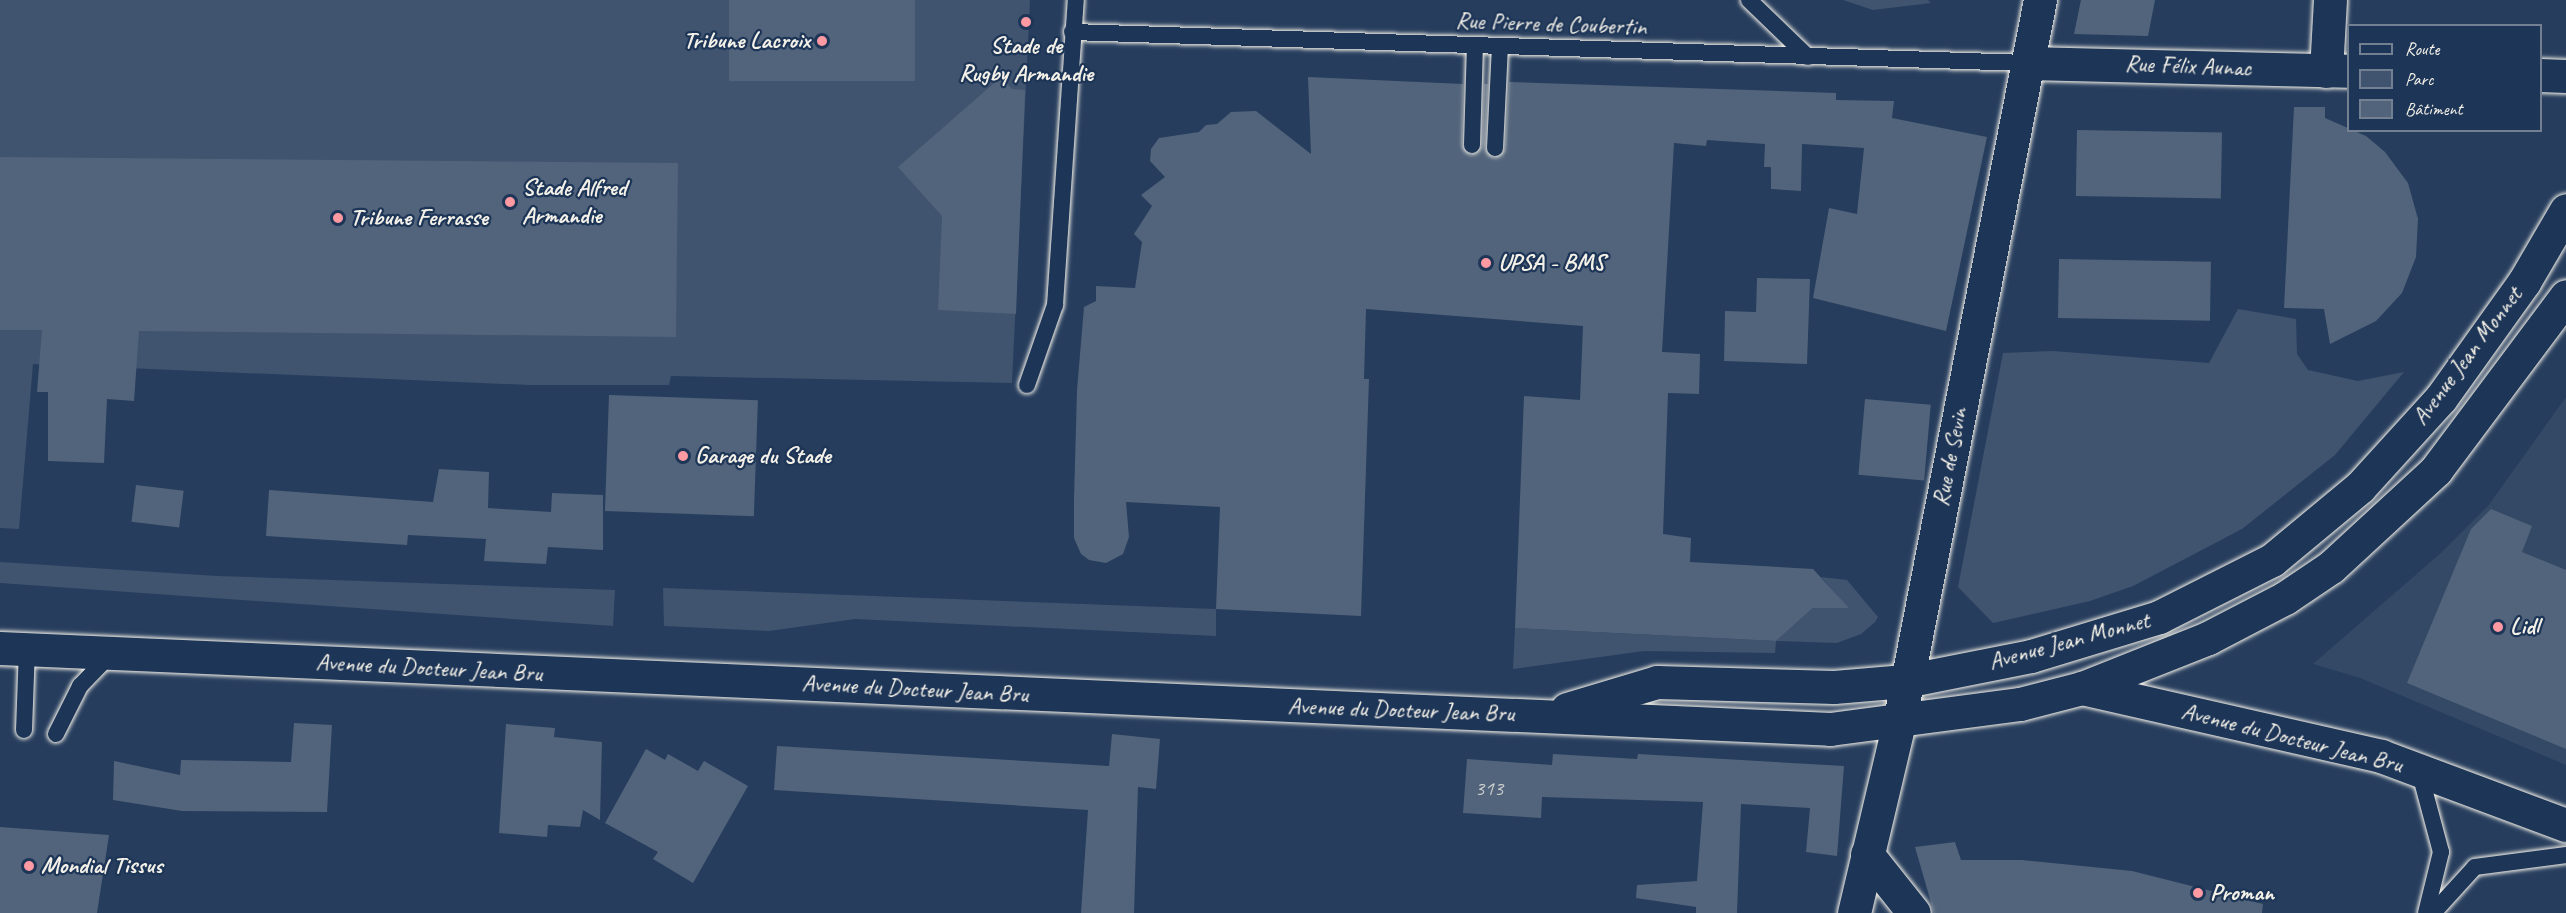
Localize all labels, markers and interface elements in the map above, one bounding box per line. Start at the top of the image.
street label: Rue Pierre de Coubertin [1455,6,1647,42]
marker: Stade de Rugby Armandie [1019,15,1033,29]
legend [2347,24,2542,132]
place label: Tribune Lacroix [683,27,810,55]
place label: Stade de Rugby Armandie [959,32,1093,88]
marker: Tribune Lacroix [815,34,829,48]
text: Route [2405,38,2439,60]
street label: Rue Félix Aunac [2125,49,2251,83]
text: Parc [2405,68,2433,90]
text: Bâtiment [2405,98,2463,120]
place label: Stade Alfred Armandie [522,174,627,230]
marker: Stade Alfred Armandie [503,195,517,209]
place label: Tribune Ferrasse [350,204,488,232]
marker: Tribune Ferrasse [331,211,345,225]
place label: UPSA - BMS [1498,249,1605,277]
marker: UPSA - BMS [1479,256,1493,270]
street label: Avenue Jean Monnet [2406,281,2528,431]
street label: Rue de Sevin [1926,405,1974,509]
place label: Garage du Stade [695,442,831,470]
marker: Garage du Stade [676,449,690,463]
street label: Avenue Jean Monnet [1985,606,2153,676]
place label: Lidl [2510,613,2539,641]
marker: Lidl [2491,620,2505,634]
street label: Avenue du Docteur Jean Bru [315,648,543,688]
street label: Avenue du Docteur Jean Bru [801,669,1029,709]
street label: Avenue du Docteur Jean Bru [1287,692,1515,728]
street label: Avenue du Docteur Jean Bru [2179,697,2405,779]
house number: 313 [1475,775,1503,801]
place label: Mondial Tissus [41,852,162,880]
marker: Mondial Tissus [22,859,36,873]
place label: Proman [2210,879,2274,907]
marker: Proman [2191,886,2205,900]

